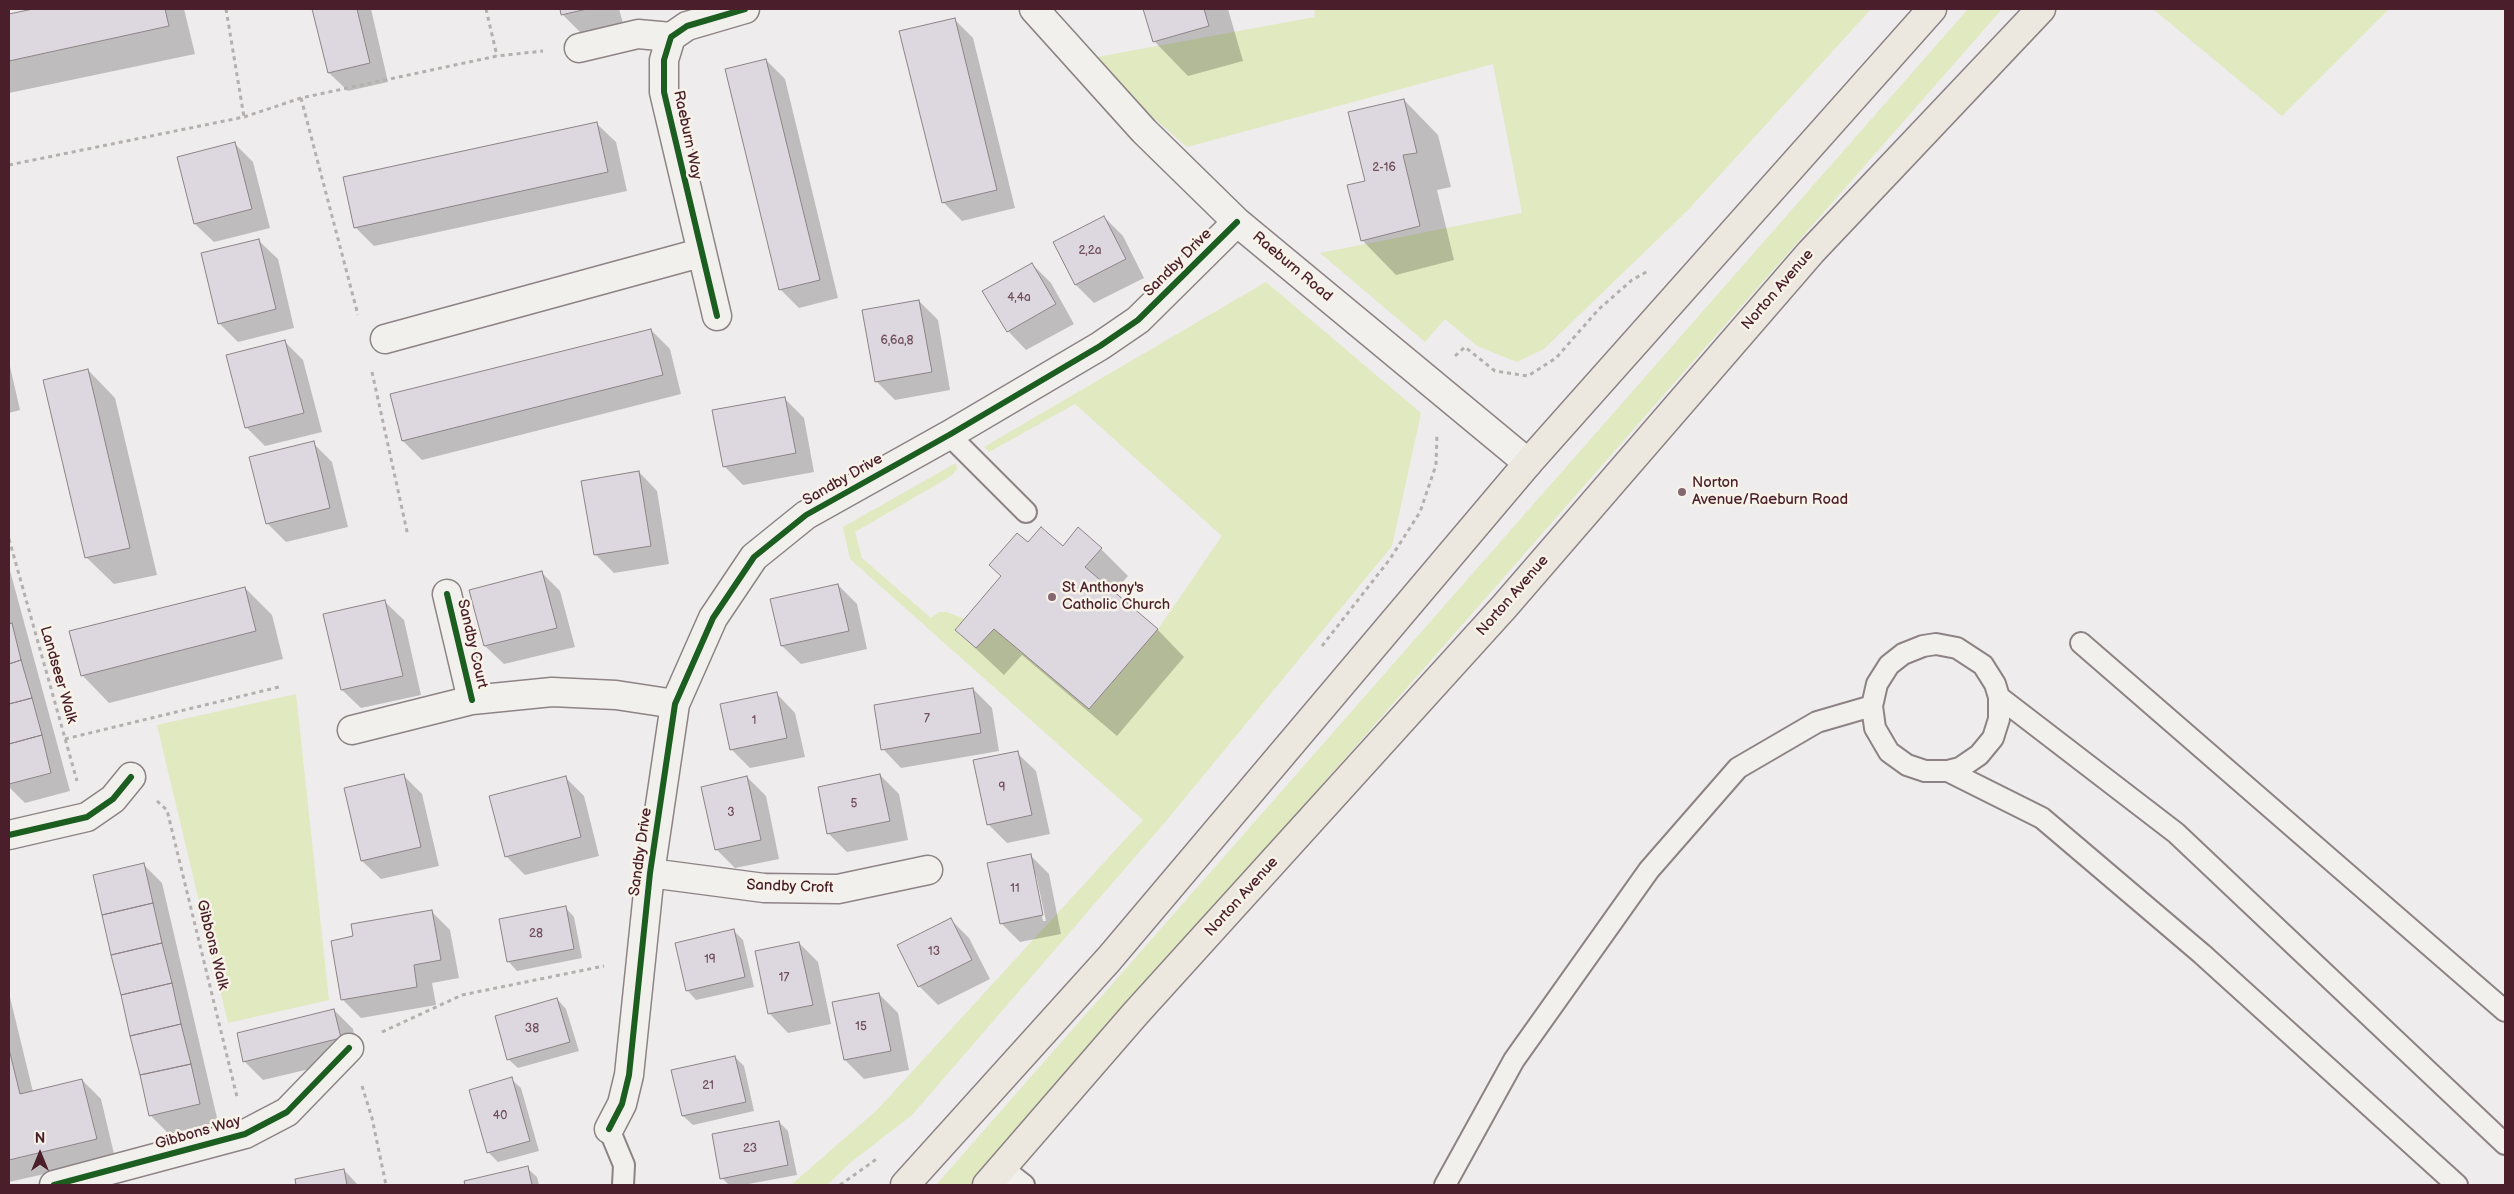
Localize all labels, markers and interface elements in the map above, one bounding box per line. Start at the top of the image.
street label: Raeburn Way [669,89,705,181]
house number: 2-16 [1372,161,1396,175]
street label: Sandby Drive [1140,225,1216,301]
street label: Raeburn Road [1248,228,1336,306]
house number: 2,2a [1078,244,1102,258]
street label: Norton Avenue [1738,246,1818,334]
house number: 4,4a [1007,291,1031,305]
house number: 6,6a,8 [881,334,913,348]
street label: Sandby Drive [800,450,886,510]
place label: Norton Avenue/Raeburn Road [1692,474,1848,509]
marker: Norton Avenue/Raeburn Road [1676,486,1688,498]
street label: Norton Avenue [1473,552,1553,640]
place label: St Anthony's Catholic Church [1062,579,1170,614]
marker: St Anthony's Catholic Church [1046,591,1058,603]
street label: Sandby Court [453,598,491,690]
street label: Landseer Walk [36,624,80,726]
house number: 7 [924,712,930,726]
house number: 1 [752,714,756,728]
house number: 9 [999,781,1005,795]
house number: 5 [851,797,857,811]
house number: 3 [727,806,735,820]
street label: Sandby Drive [626,807,656,897]
street label: Norton Avenue [1202,853,1282,941]
street label: Sandby Croft [746,876,834,898]
house number: 11 [1010,882,1020,896]
street label: Gibbons Walk [192,898,232,992]
house number: 28 [529,927,543,941]
house number: 13 [928,945,940,959]
house number: 19 [704,953,716,967]
house number: 17 [779,971,789,985]
house number: 15 [855,1020,867,1034]
house number: 38 [525,1022,539,1036]
house number: 21 [702,1079,714,1093]
house number: 40 [493,1109,507,1123]
street label: Gibbons Way [153,1112,243,1154]
north arrow [15,1129,65,1179]
text: N [35,1130,45,1147]
house number: 23 [743,1142,757,1156]

